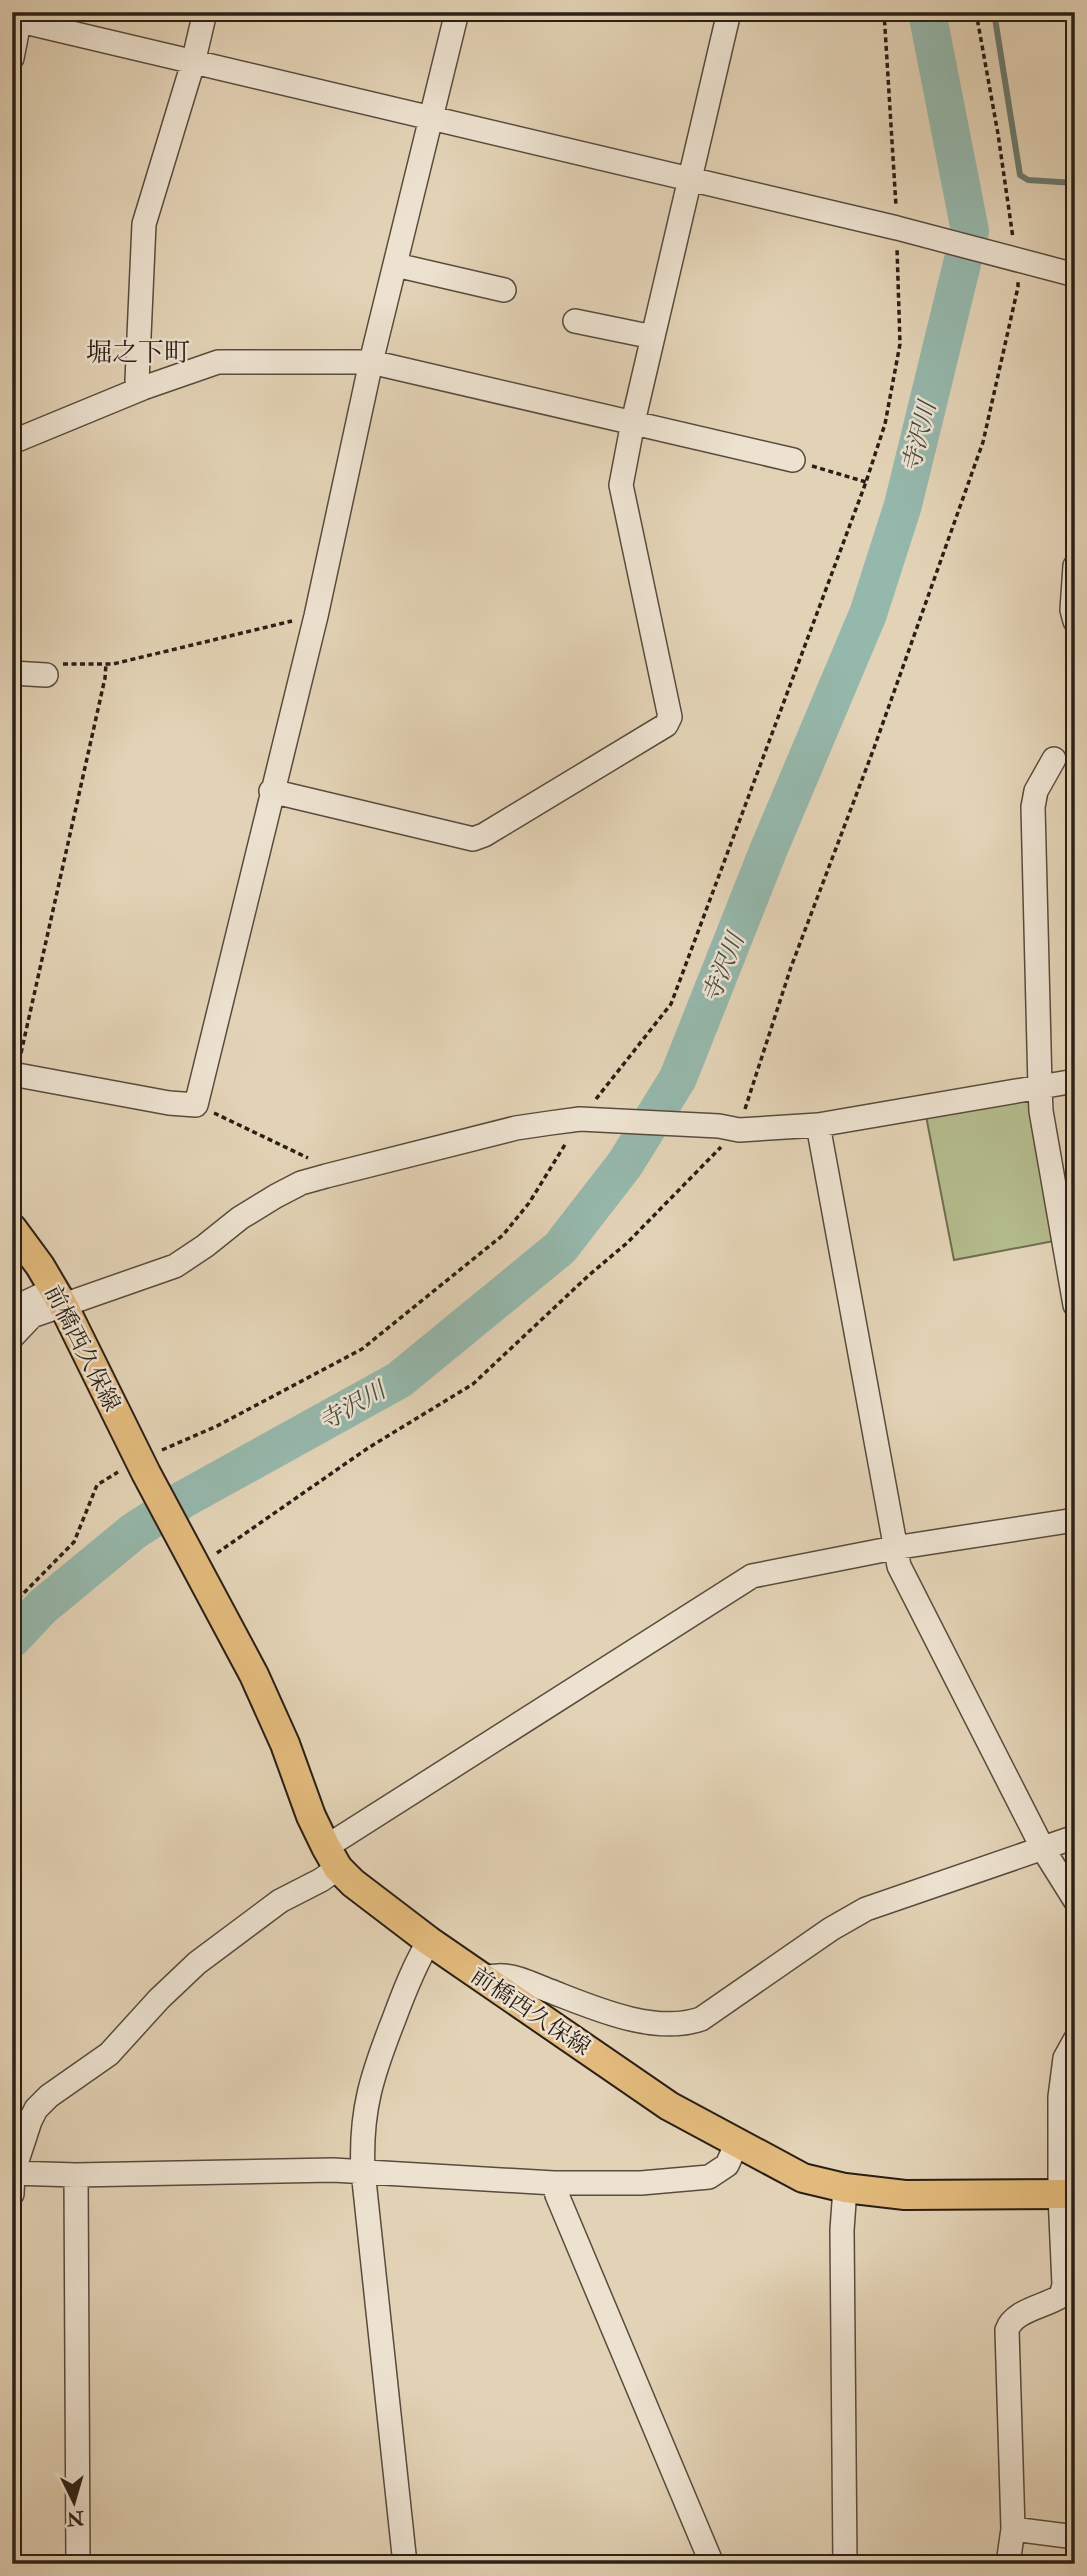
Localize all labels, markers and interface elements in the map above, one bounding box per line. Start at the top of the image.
district label: 堀之下町 [86,337,190,369]
water label: 寺沢川 [896,396,944,476]
water label: 寺沢川 [696,926,752,1007]
street label: 前橋西久保線 [38,1280,127,1416]
water label: 寺沢川 [313,1374,394,1438]
street label: 前橋西久保線 [465,1961,596,2062]
north arrow [38,2468,108,2538]
text: N [65,2505,86,2531]

